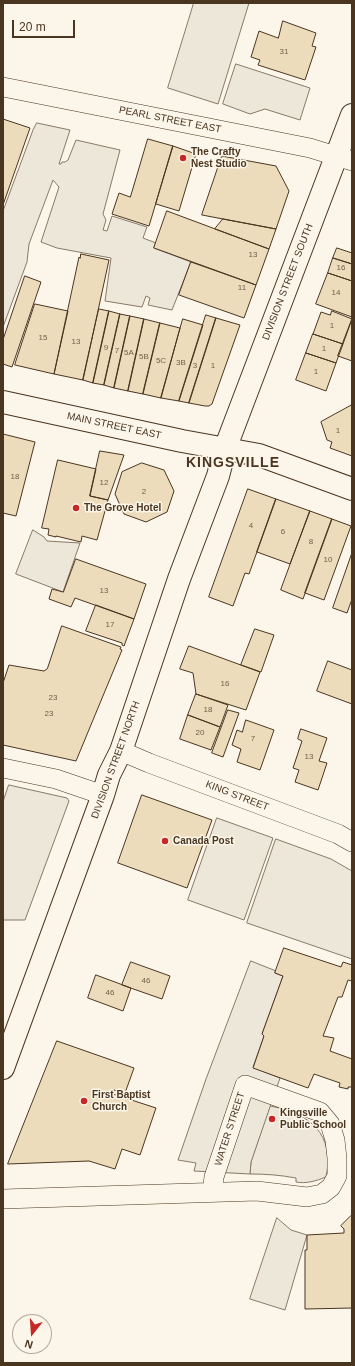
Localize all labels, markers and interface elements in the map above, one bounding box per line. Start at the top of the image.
scale bar [14,12,77,38]
text: 20 m [19,20,46,34]
house number: 31 [280,47,288,57]
street label: PEARL STREET EAST [118,104,222,136]
place label: The Crafty Nest Studio [191,146,247,170]
marker: The Crafty Nest Studio [178,153,188,163]
street label: DIVISION STREET SOUTH [260,222,316,342]
house number: 13 [249,250,257,260]
house number: 16 [337,263,345,273]
house number: 11 [238,283,246,293]
house number: 14 [332,288,340,298]
house number: 1 [330,321,334,331]
house number: 15 [39,333,47,343]
house number: 13 [72,337,80,347]
house number: 9 [104,343,108,353]
house number: 1 [322,344,326,354]
house number: 7 [115,346,119,356]
house number: 5A [124,348,134,358]
house number: 5B [139,352,149,362]
house number: 5C [156,356,166,366]
house number: 3B [176,358,186,368]
house number: 3 [193,361,197,371]
house number: 1 [211,361,215,371]
house number: 1 [314,367,318,377]
street label: MAIN STREET EAST [66,410,162,442]
house number: 1 [336,426,340,436]
district label: KINGSVILLE [186,455,280,471]
house number: 18 [11,472,19,482]
house number: 12 [100,478,108,488]
house number: 2 [142,487,146,497]
place label: The Grove Hotel [84,502,161,514]
marker: The Grove Hotel [71,503,81,513]
house number: 4 [249,521,253,531]
house number: 6 [281,527,285,537]
house number: 8 [309,537,313,547]
house number: 10 [324,555,332,565]
house number: 13 [100,586,108,596]
house number: 17 [106,620,114,630]
house number: 16 [221,679,229,689]
house number: 23 [49,693,57,703]
street label: DIVISION STREET NORTH [89,700,143,820]
house number: 18 [204,705,212,715]
house number: 23 [45,709,53,719]
house number: 20 [196,728,204,738]
house number: 7 [251,734,255,744]
house number: 13 [305,752,313,762]
street label: KING STREET [204,778,270,814]
place label: Canada Post [173,835,234,847]
marker: Canada Post [160,836,170,846]
house number: 46 [142,976,150,986]
house number: 46 [106,988,114,998]
place label: First Baptist Church [92,1089,150,1112]
street label: WATER STREET [212,1090,248,1168]
marker: First Baptist Church [79,1096,89,1106]
place label: Kingsville Public School [280,1107,346,1130]
marker: Kingsville Public School [267,1114,277,1124]
north arrow [12,1314,52,1354]
text: N [23,1338,34,1351]

